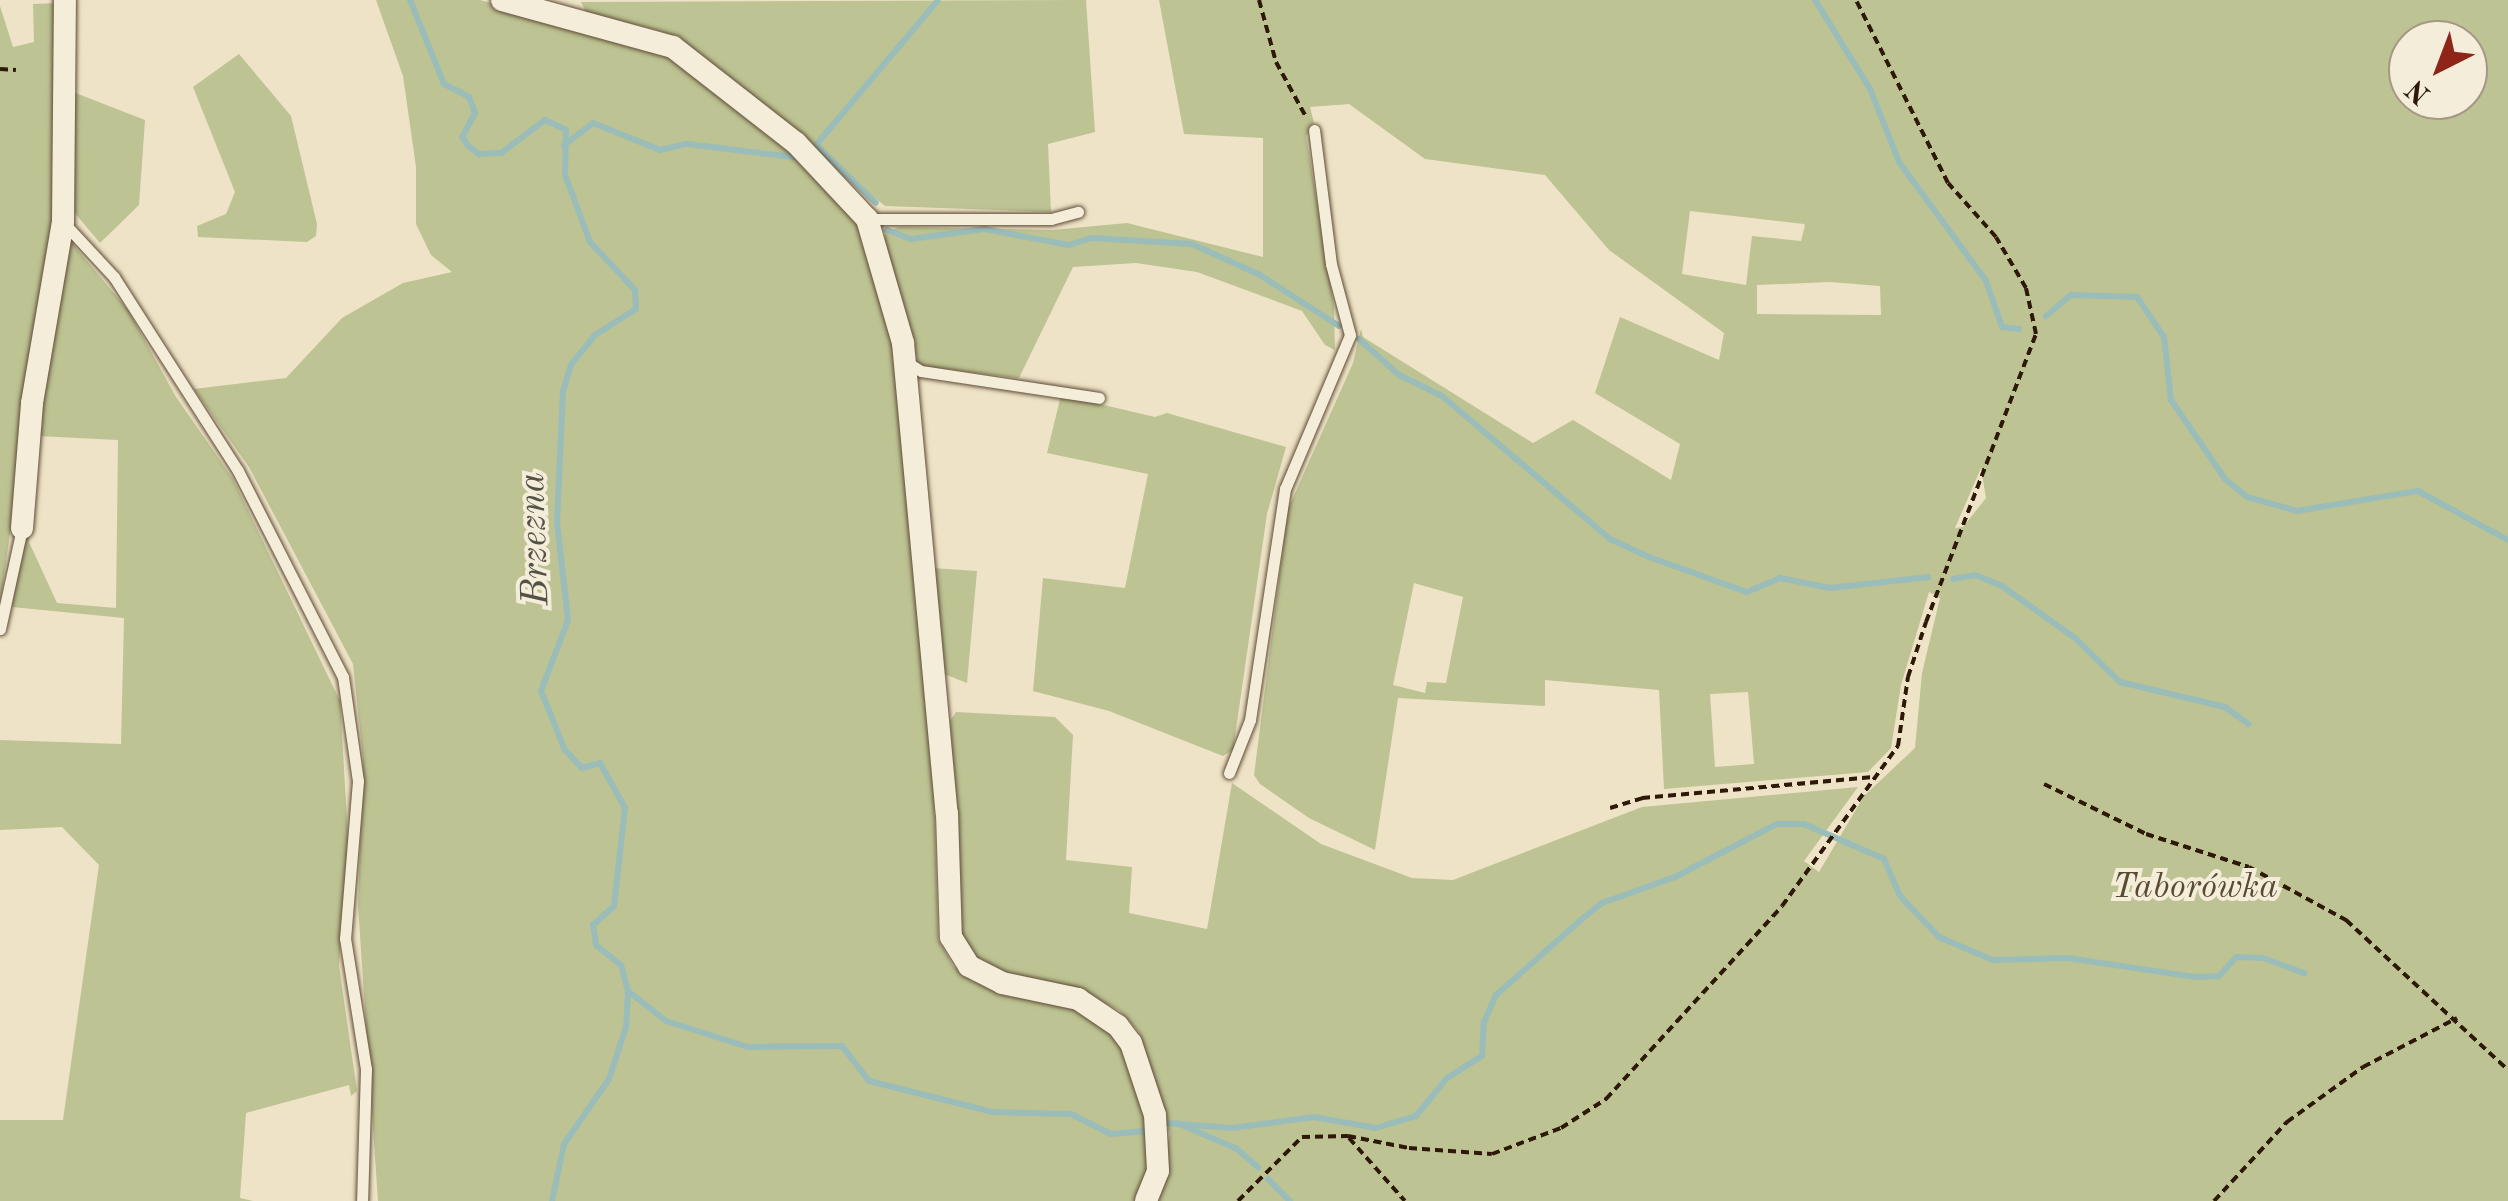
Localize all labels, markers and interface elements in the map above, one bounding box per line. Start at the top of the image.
north arrow [2388,20,2488,120]
text: N [2402,73,2437,108]
water label: Brzezna [511,471,561,607]
park label: Taborówka [2112,867,2278,909]

